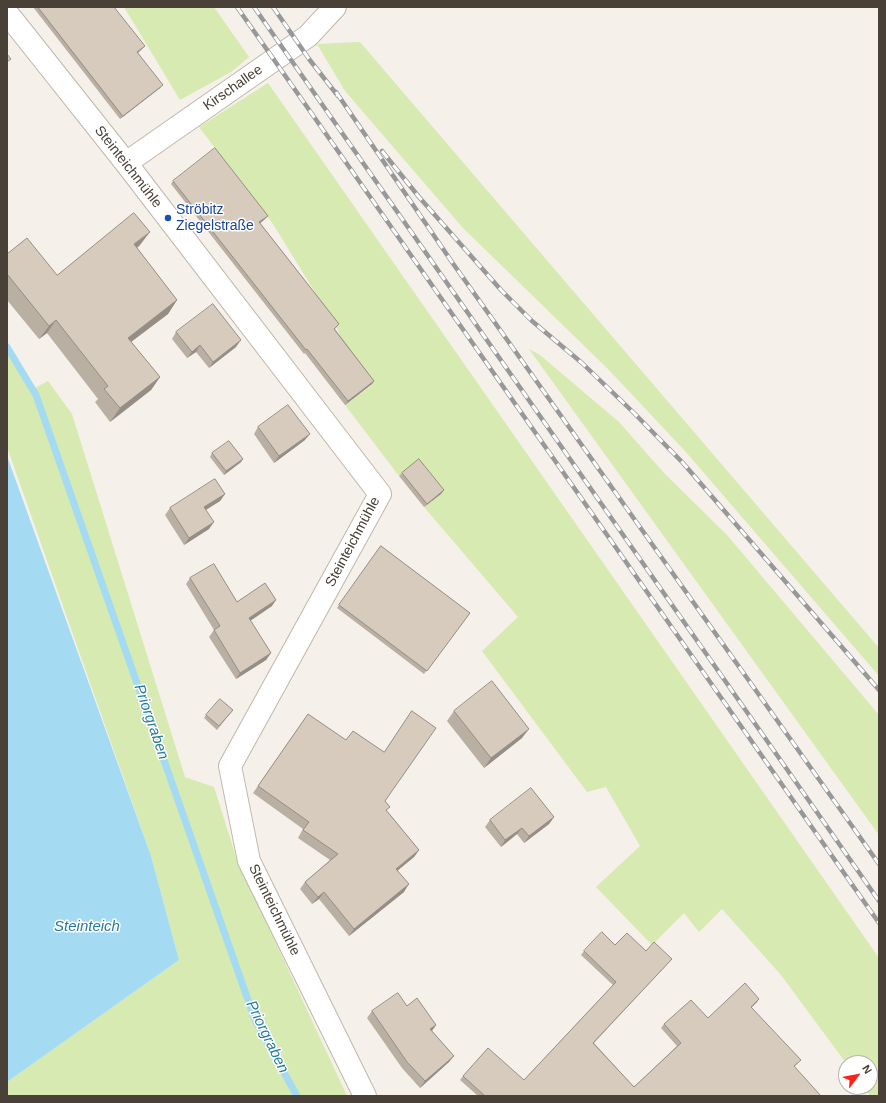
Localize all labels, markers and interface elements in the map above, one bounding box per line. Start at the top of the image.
street label: Kirschallee [200,61,266,115]
street label: Steinteichmühle [91,123,165,211]
place label: Ströbitz Ziegelstraße [176,202,254,234]
marker: Ströbitz Ziegelstraße [163,213,173,223]
street label: Steinteichmühle [322,494,384,590]
water label: Priorgraben [130,682,172,762]
street label: Steinteichmühle [245,862,303,958]
water label: Steinteich [54,918,120,936]
water label: Priorgraben [242,998,292,1076]
north arrow [838,1055,878,1095]
text: N [860,1063,875,1076]

